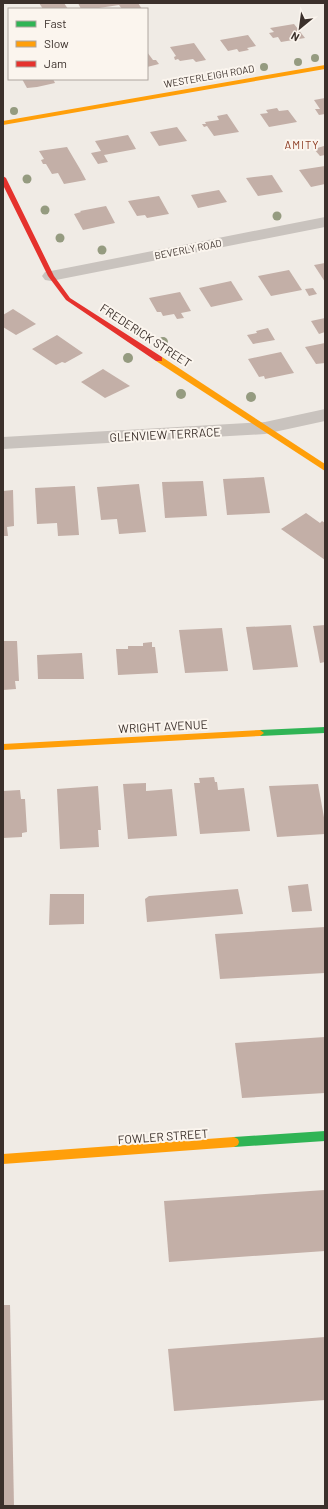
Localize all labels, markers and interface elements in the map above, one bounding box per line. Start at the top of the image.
legend [8,8,148,80]
north arrow [280,8,320,48]
text: Fast [44,16,67,30]
text: N [289,30,301,45]
text: Slow [44,36,69,50]
text: Jam [44,56,67,70]
street label: WESTERLEIGH ROAD [163,62,255,90]
district label: AMITY [285,138,319,151]
street label: BEVERLY ROAD [153,237,223,261]
street label: FREDERICK STREET [98,300,194,370]
street label: GLENVIEW TERRACE [109,424,221,444]
street label: WRIGHT AVENUE [118,717,208,735]
street label: FOWLER STREET [117,1126,209,1146]

